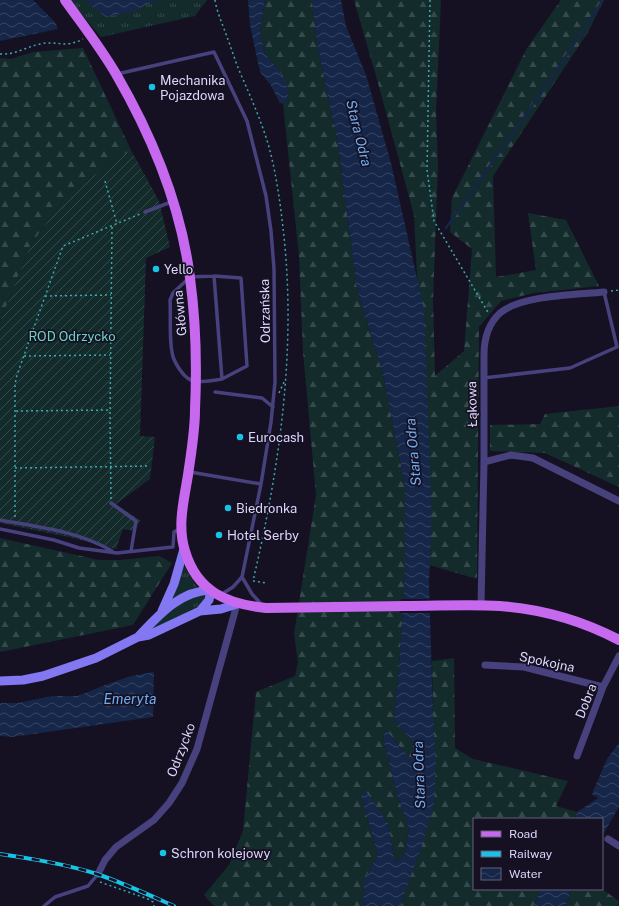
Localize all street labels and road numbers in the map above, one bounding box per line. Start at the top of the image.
street label: Odrzańska [257,279,273,343]
street label: Główna [171,290,189,336]
street label: Łąkowa [464,381,480,427]
street label: Spokojna [518,649,576,675]
street label: Dobra [572,681,600,721]
street label: Odrzycko [164,721,198,779]

